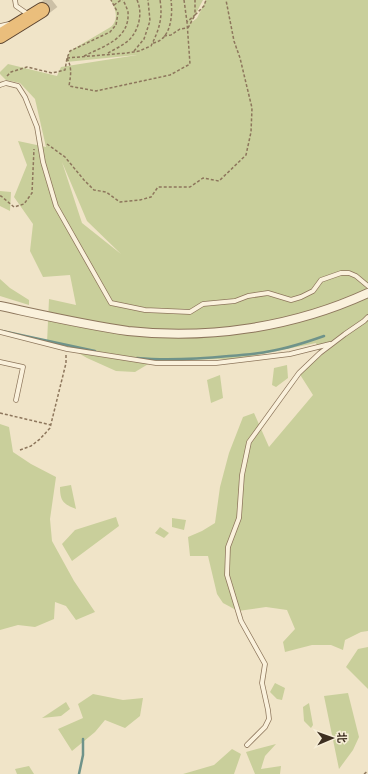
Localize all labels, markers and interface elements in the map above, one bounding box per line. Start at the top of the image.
north arrow [312,718,352,758]
text: 北 [335,732,348,743]

